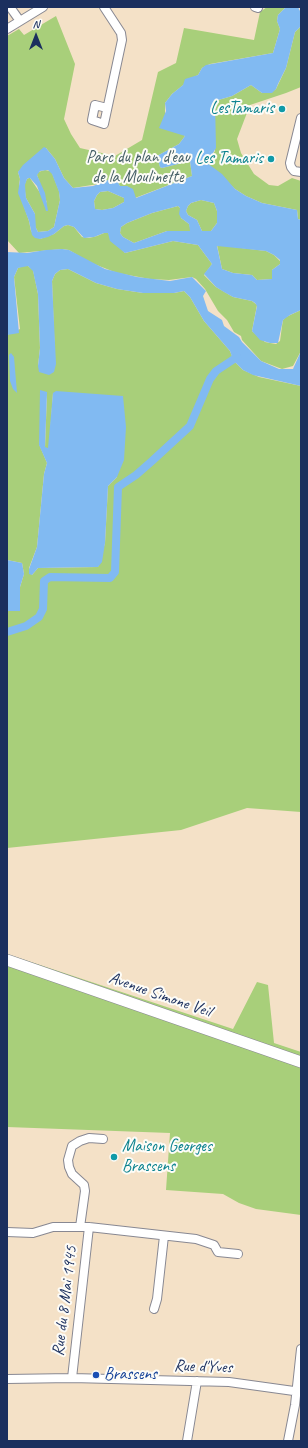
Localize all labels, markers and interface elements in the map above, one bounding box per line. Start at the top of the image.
north arrow [16,16,56,56]
text: N [33,17,39,31]
place label: LesTamaris [210,99,274,119]
marker: LesTamaris [277,104,287,114]
park label: Parc du plan d'eau de la Moulinette [86,148,190,188]
place label: Les Tamaris [195,149,263,169]
marker: Les Tamaris [266,154,276,164]
street label: Avenue Simone Veil [106,968,214,1022]
place label: Maison Georges Brassens [122,1137,212,1177]
marker: Maison Georges Brassens [109,1152,119,1162]
street label: Rue du 8 Mai 1945 [48,1245,82,1357]
street label: Rue d'Yves [173,1356,233,1378]
place label: Brassens [104,1365,157,1385]
marker: Brassens [91,1370,101,1380]

